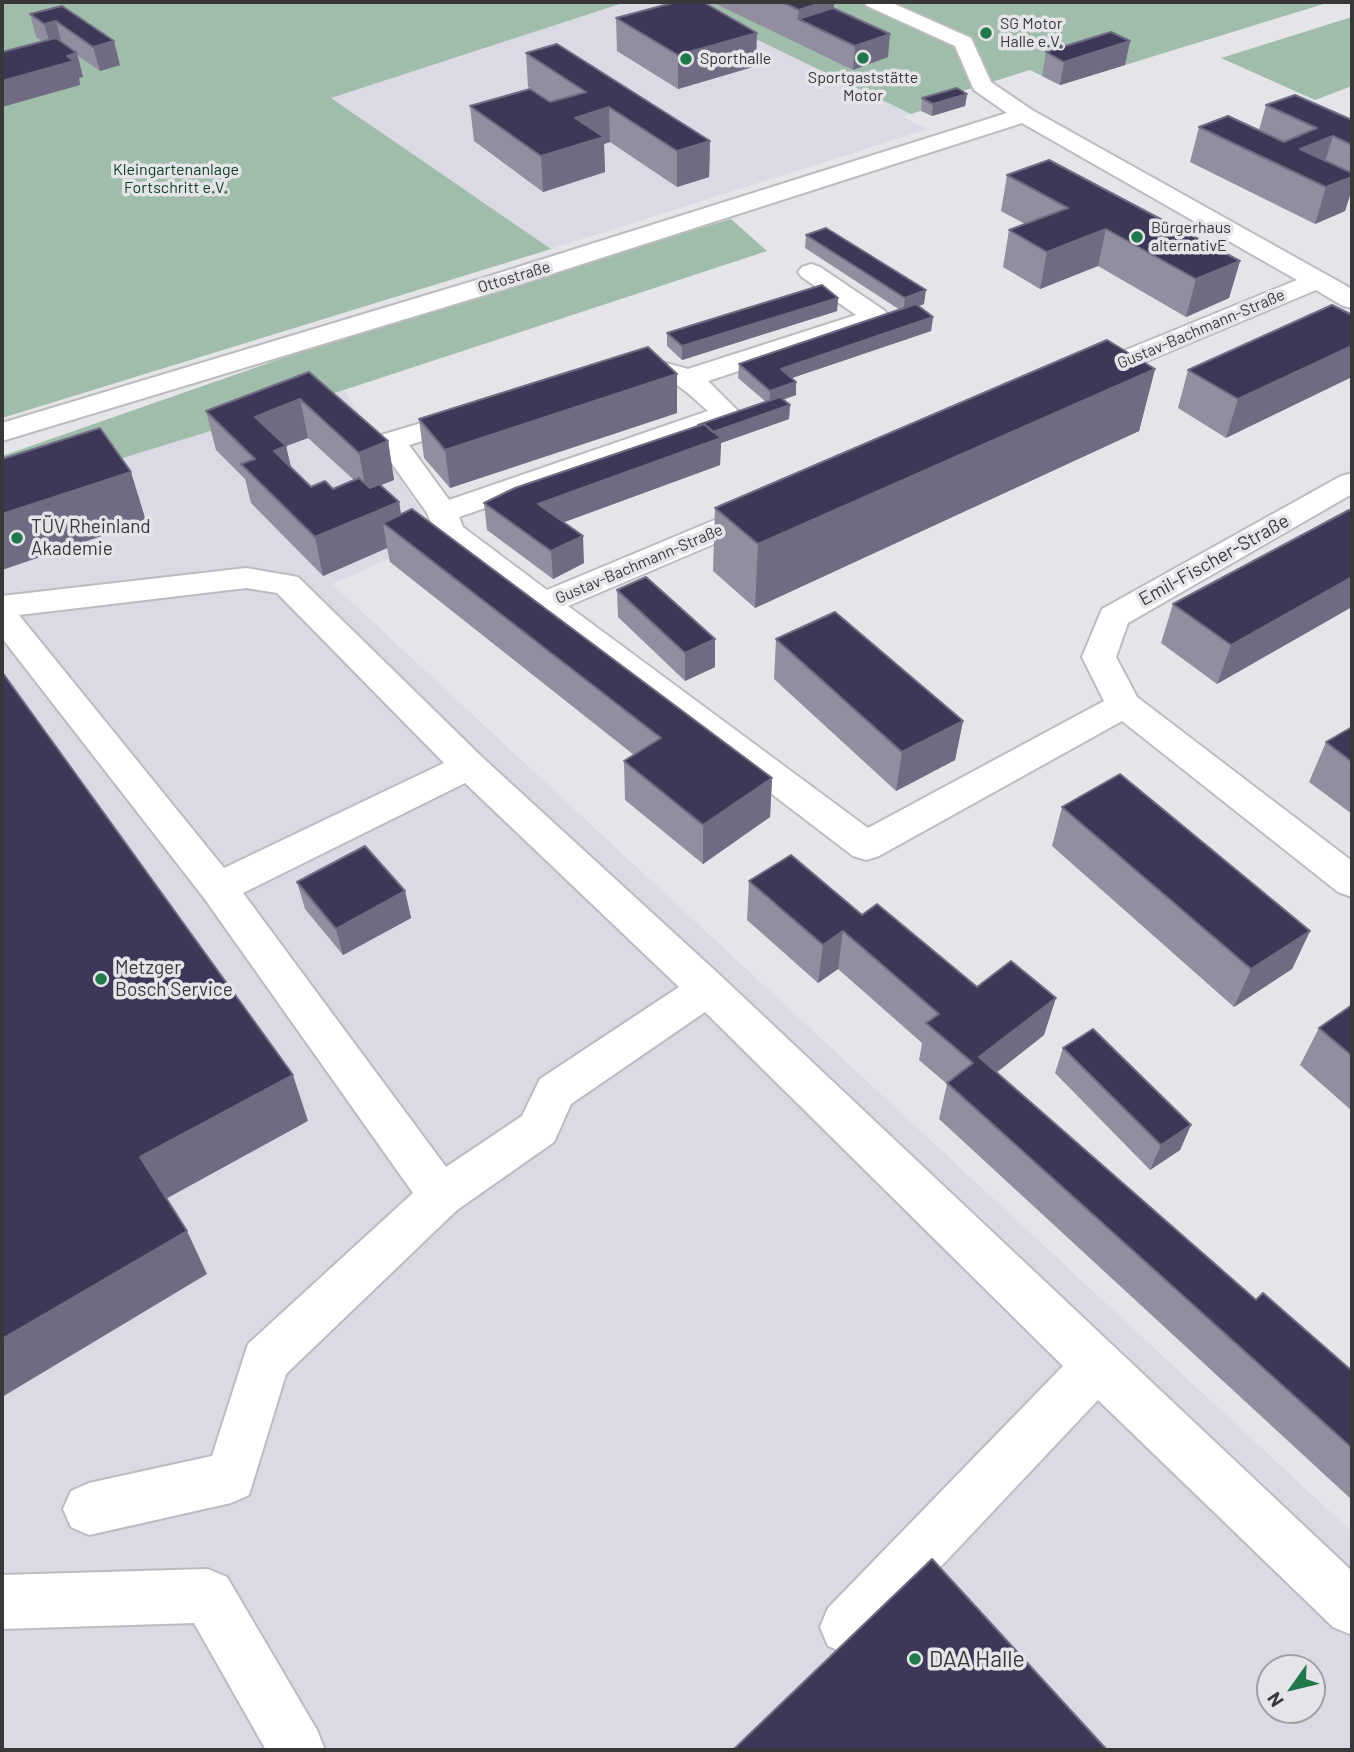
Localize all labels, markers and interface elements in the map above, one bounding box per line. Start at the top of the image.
place label: SG Motor Halle e.V. [1000,14,1063,52]
marker: SG Motor Halle e.V. [978,25,994,41]
place label: Sporthalle [700,49,771,69]
marker: Sportgaststätte Motor [855,50,871,66]
marker: Sporthalle [678,51,694,67]
place label: Sportgaststätte Motor [808,68,918,106]
park label: Kleingartenanlage Fortschritt e.V. [113,160,239,198]
place label: Bürgerhaus alternativE [1151,218,1231,256]
marker: Bürgerhaus alternativE [1129,229,1145,245]
street label: Ottostraße [475,257,553,297]
street label: Gustav-Bachmann-Straße [1114,285,1288,373]
street label: Emil-Fischer-Straße [1135,509,1293,611]
place label: TÜV Rheinland Akademie [31,516,151,560]
street label: Gustav-Bachmann-Straße [552,520,726,608]
marker: TÜV Rheinland Akademie [9,530,25,546]
place label: Metzger Bosch Service [115,957,233,1001]
marker: Metzger Bosch Service [93,971,109,987]
place label: DAA Halle [929,1645,1025,1673]
marker: DAA Halle [907,1651,923,1667]
north arrow [1256,1654,1326,1724]
text: N [1262,1688,1288,1712]

